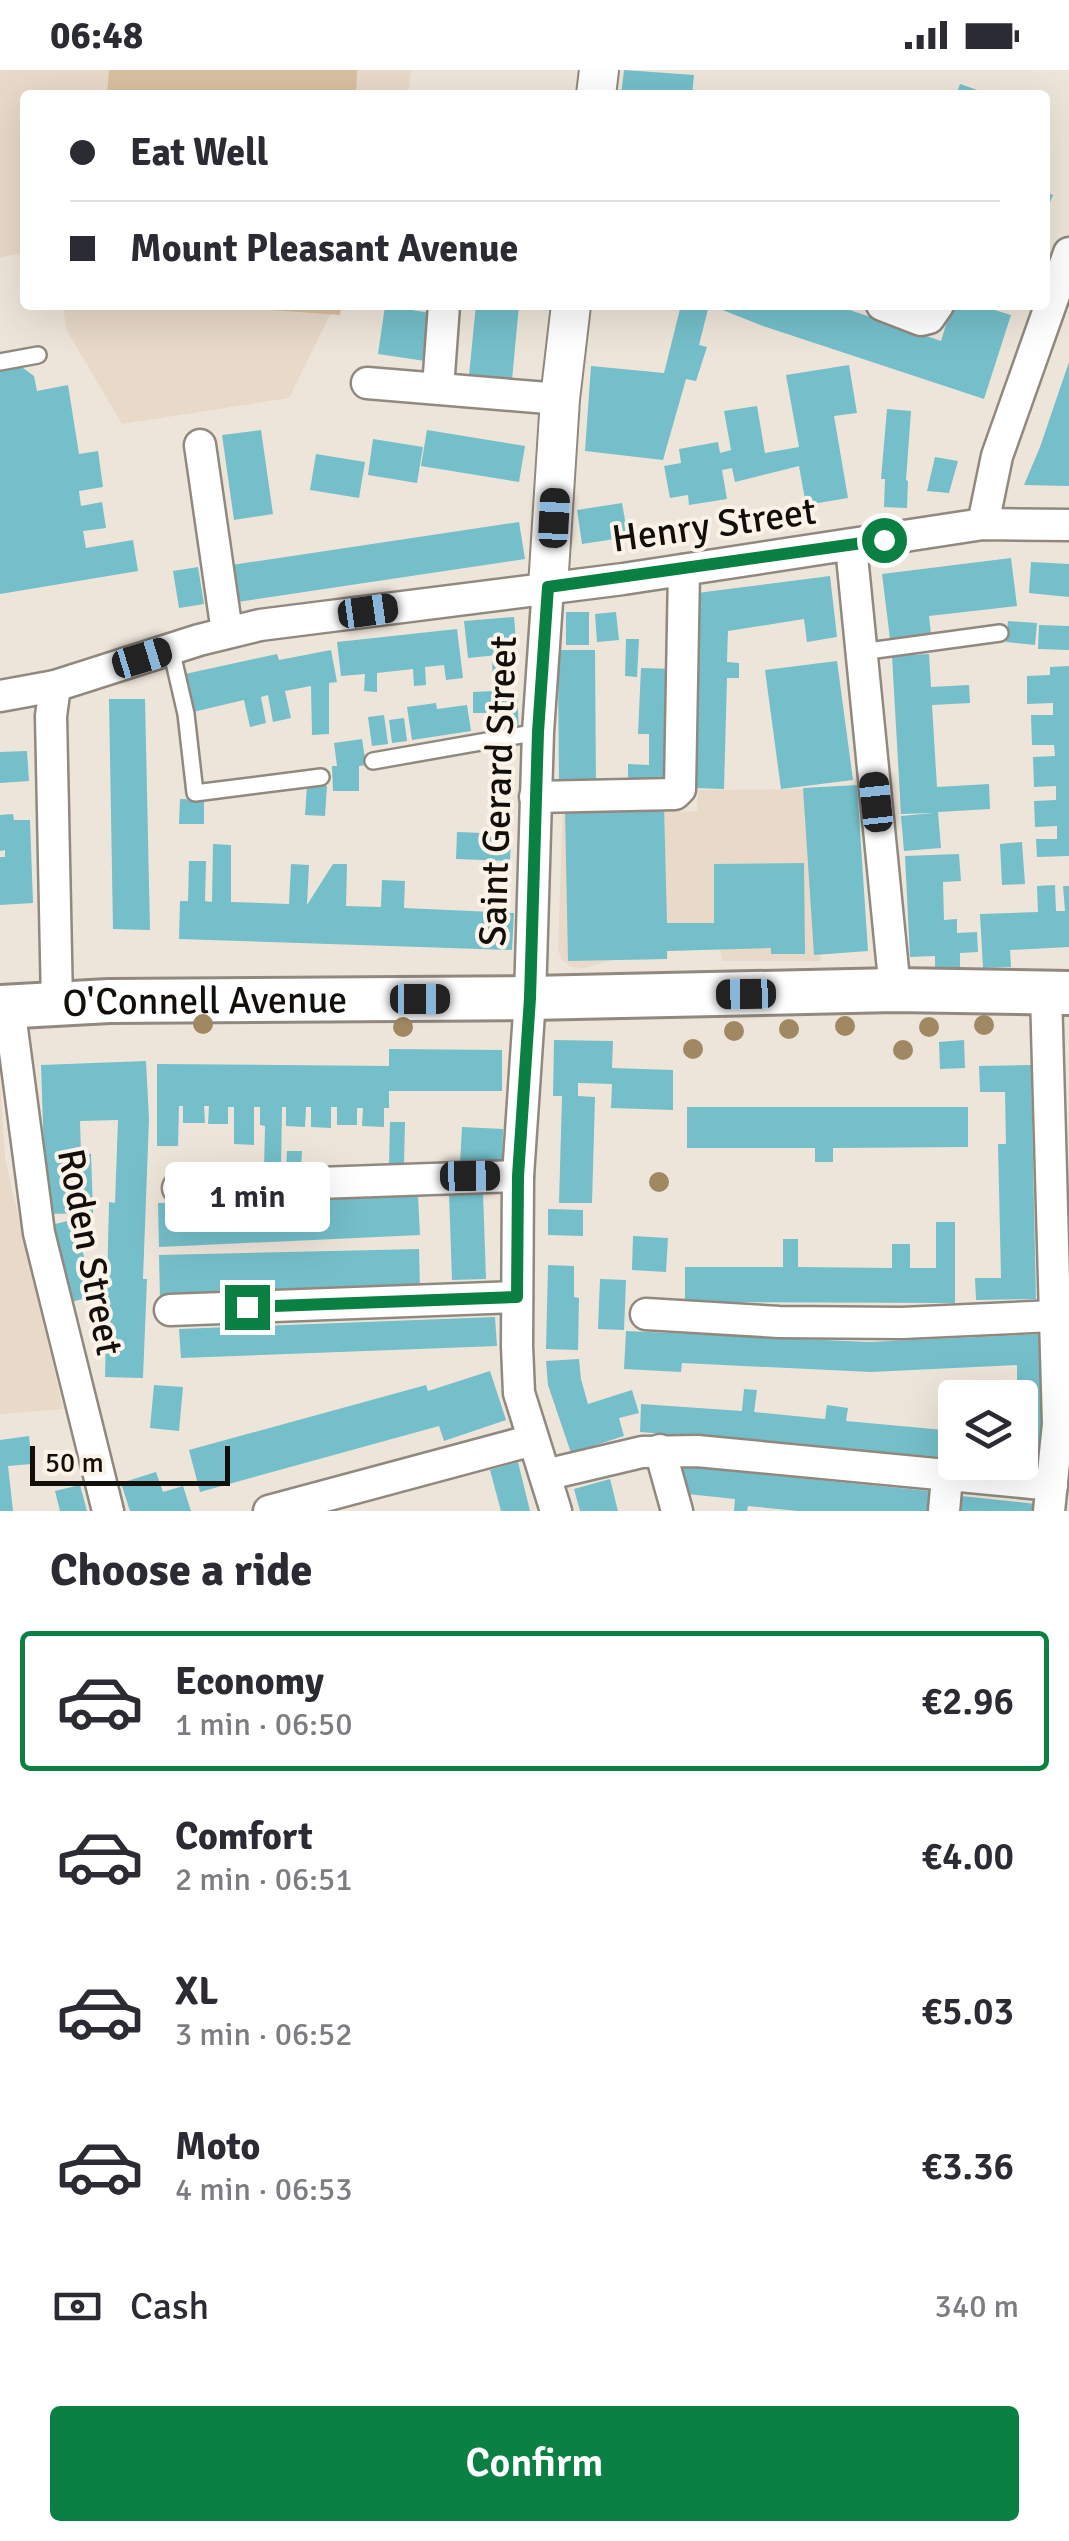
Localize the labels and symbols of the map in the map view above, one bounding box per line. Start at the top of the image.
car [537,487,571,549]
street label: Henry Street [609,487,819,563]
route start [862,518,907,563]
car [336,592,400,630]
car [109,635,175,681]
street label: Saint Gerard Street [469,635,527,947]
car [858,771,894,833]
street label: O'Connell Avenue [61,976,347,1027]
car [716,978,776,1010]
car [390,984,450,1014]
street label: Roden Street [47,1145,133,1359]
car [440,1160,500,1192]
callout: 1 min [164,1162,330,1232]
route end [225,1285,270,1330]
scale bar [30,1441,230,1486]

